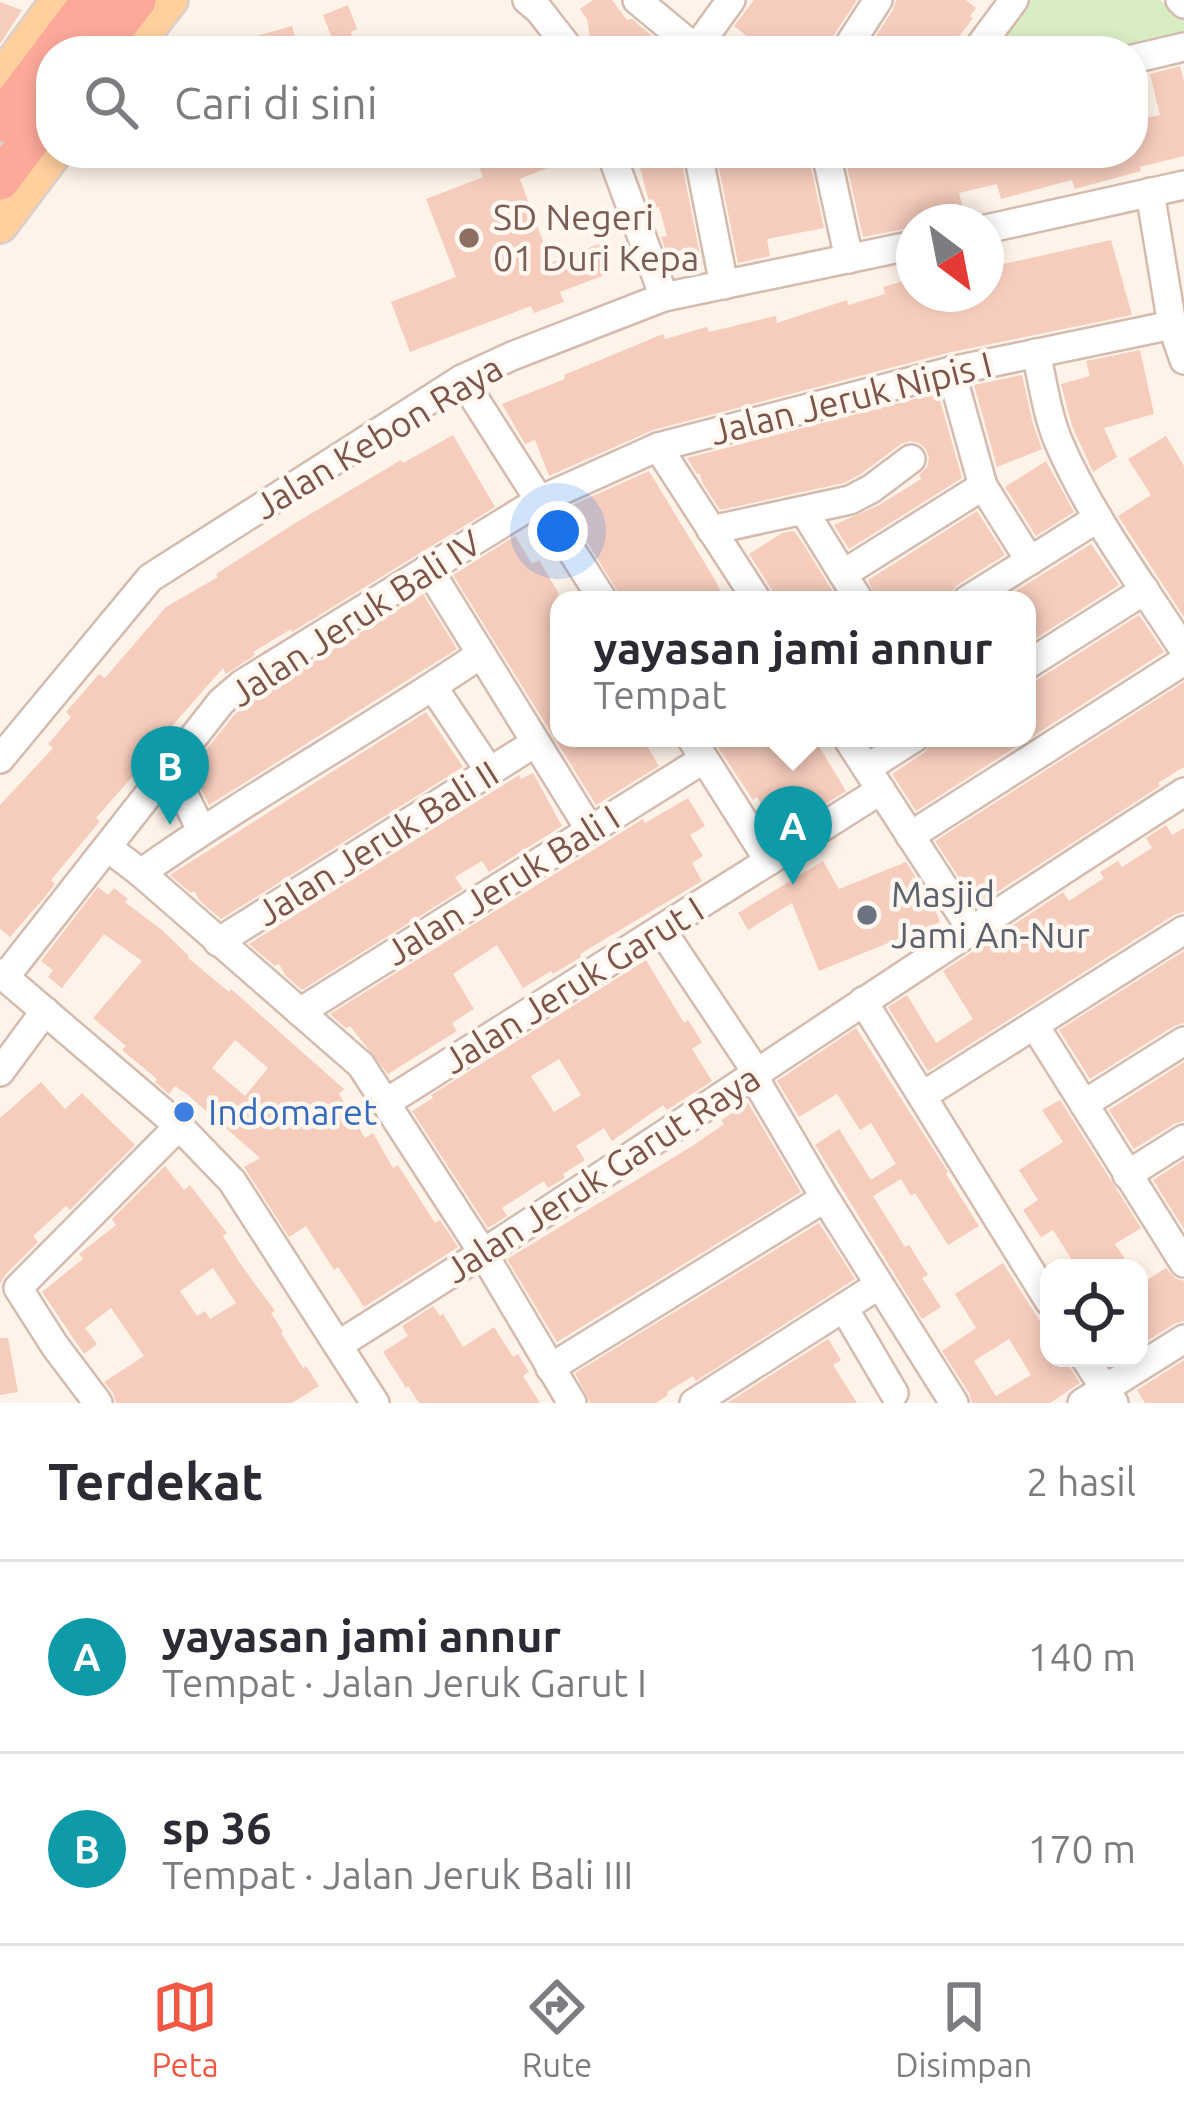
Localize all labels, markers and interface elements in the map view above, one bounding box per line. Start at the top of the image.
search box [36,36,1148,168]
icon: search [78,69,144,135]
text: Cari di sini [174,77,378,128]
place label: SD Negeri 01 Duri Kepa [493,196,699,278]
north arrow [896,204,1004,312]
marker: SD Negeri 01 Duri Kepa [456,225,482,251]
street label: Jalan Jeruk Nipis I [706,343,996,452]
street label: Jalan Kebon Raya [246,346,509,527]
your location [528,501,588,561]
street label: Jalan Jeruk Bali IV [221,521,488,714]
popup [550,591,1036,747]
text: yayasan jami annur [594,622,993,673]
text: Tempat [594,673,727,716]
pin: B [131,726,209,825]
street label: Jalan Jeruk Bali II [248,751,506,935]
pin: A [754,786,832,885]
street label: Jalan Jeruk Bali I [377,796,627,974]
place label: Masjid Jami An-Nur [891,873,1090,955]
street label: Jalan Jeruk Garut I [435,888,711,1081]
marker: Masjid Jami An-Nur [854,902,880,928]
street label: Jalan Jeruk Garut Raya [437,1056,767,1291]
place label: Indomaret [208,1091,377,1132]
marker: Indomaret [171,1099,197,1125]
map controls [1040,1259,1148,1367]
button: locate [1040,1259,1148,1367]
text: Terdekat [48,1452,263,1510]
text: 2 hasil [1026,1460,1136,1503]
text: yayasan jami annur [162,1610,561,1661]
text: A [73,1635,101,1678]
text: 140 m [1027,1635,1136,1678]
text: Tempat · Jalan Jeruk Garut I [162,1661,647,1704]
text: sp 36 [162,1802,272,1853]
text: B [74,1827,100,1870]
text: 170 m [1027,1827,1136,1870]
text: Tempat · Jalan Jeruk Bali III [162,1853,633,1896]
tab: Peta [152,1974,219,2083]
tab: Rute [522,1974,592,2083]
tab: Disimpan [895,1974,1032,2083]

